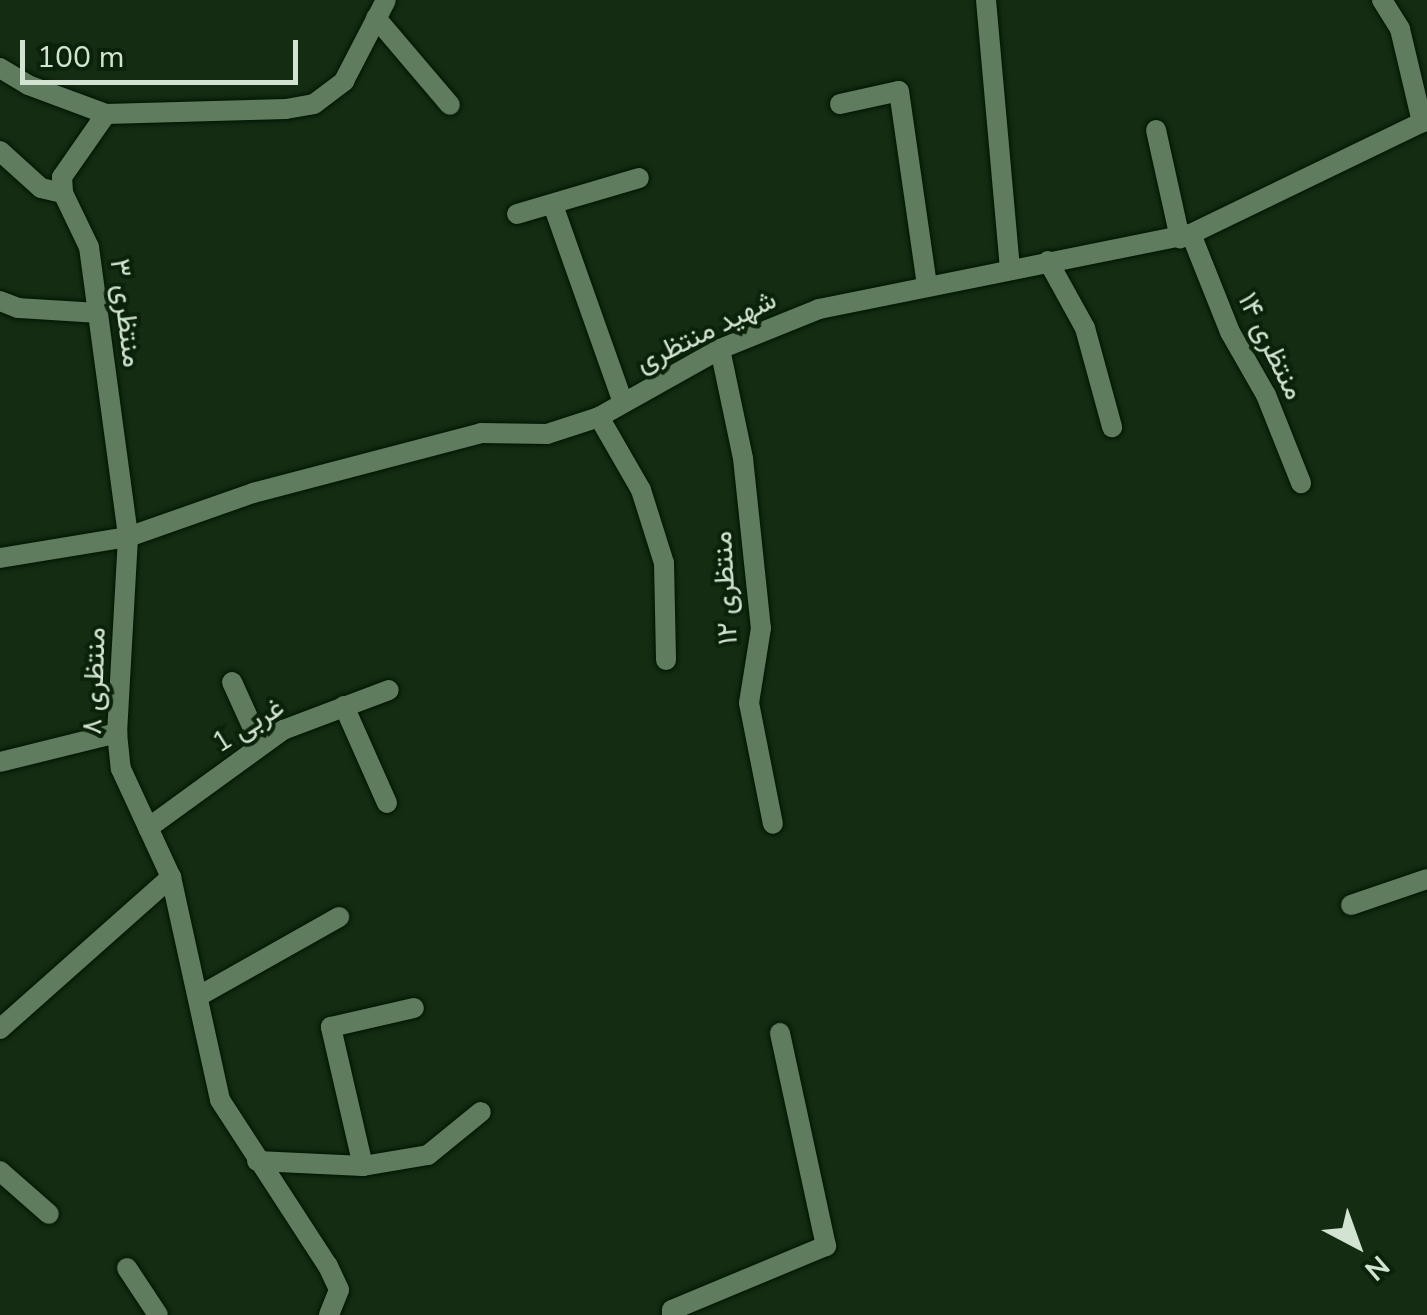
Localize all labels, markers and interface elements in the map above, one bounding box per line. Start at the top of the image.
scale bar [25,20,302,82]
text: 100 m [37,37,124,78]
street label: منتظری ۳ [103,257,149,369]
street label: شهید منتظری [630,283,782,379]
street label: منتظری ۱۴ [1231,287,1311,405]
street label: منتظری ۱۲ [705,530,745,646]
street label: منتظری ۸ [75,627,113,735]
street label: غربی 1 [206,690,290,760]
north arrow [1307,1195,1407,1295]
text: N [1356,1246,1397,1289]

